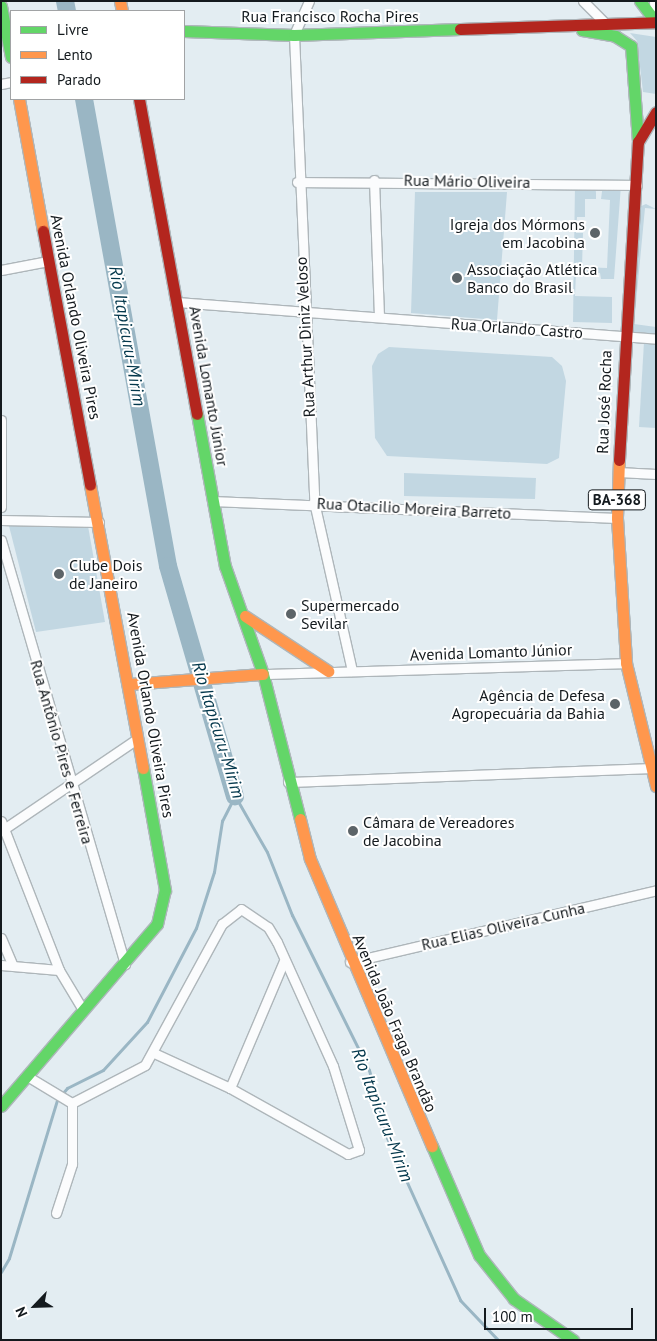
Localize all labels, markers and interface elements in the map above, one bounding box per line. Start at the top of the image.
street label: Rua Francisco Rocha Pires [241,6,419,26]
legend [10,10,185,100]
text: Livre [57,20,89,39]
text: Lento [57,45,93,64]
text: Parado [57,70,101,89]
street label: Rua Mário Oliveira [404,170,530,192]
street label: Avenida Orlando Oliveira Pires [47,213,105,421]
place label: Igreja dos Mórmons em Jacobina [450,214,585,252]
marker: Igreja dos Mórmons em Jacobina [589,227,601,239]
street label: Rua Arthur Diniz Veloso [291,256,319,418]
place label: Associação Atlética Banco do Brasil [467,259,598,297]
water label: Rio Itapicuru-Mirim [104,264,150,408]
marker: Associação Atlética Banco do Brasil [451,272,463,284]
street label: Avenida Lomanto Júnior [185,304,233,468]
street label: Rua Orlando Castro [450,314,584,342]
street label: Rua José Rocha [593,350,615,454]
road number: BA-368 [587,488,647,512]
street label: Rua Otacilio Moreira Barreto [316,493,512,523]
place label: Clube Dois de Janeiro [69,555,143,593]
marker: Clube Dois de Janeiro [53,568,65,580]
place label: Supermercado Sevilar [301,595,399,633]
marker: Supermercado Sevilar [285,608,297,620]
street label: Avenida Orlando Oliveira Pires [123,611,179,819]
street label: Avenida Lomanto Júnior [410,640,572,664]
street label: Rua Antônio Pires e Ferreira [26,657,98,847]
water label: Rio Itapicuru-Mirim [187,659,249,801]
place label: Agência de Defesa Agropecuária da Bahia [452,685,605,723]
marker: Agência de Defesa Agropecuária da Bahia [609,698,621,710]
place label: Câmara de Vereadores de Jacobina [363,812,515,850]
marker: Câmara de Vereadores de Jacobina [347,825,359,837]
street label: Rua Elias Oliveira Cunha [419,898,587,954]
street label: Avenida João Fraga Brandão [349,931,441,1115]
water label: Rio Itapicuru-Mirim [346,1045,418,1185]
north arrow [10,1281,60,1331]
scale bar [487,1298,636,1330]
text: N [11,1304,31,1320]
text: 100 m [492,1307,533,1326]

